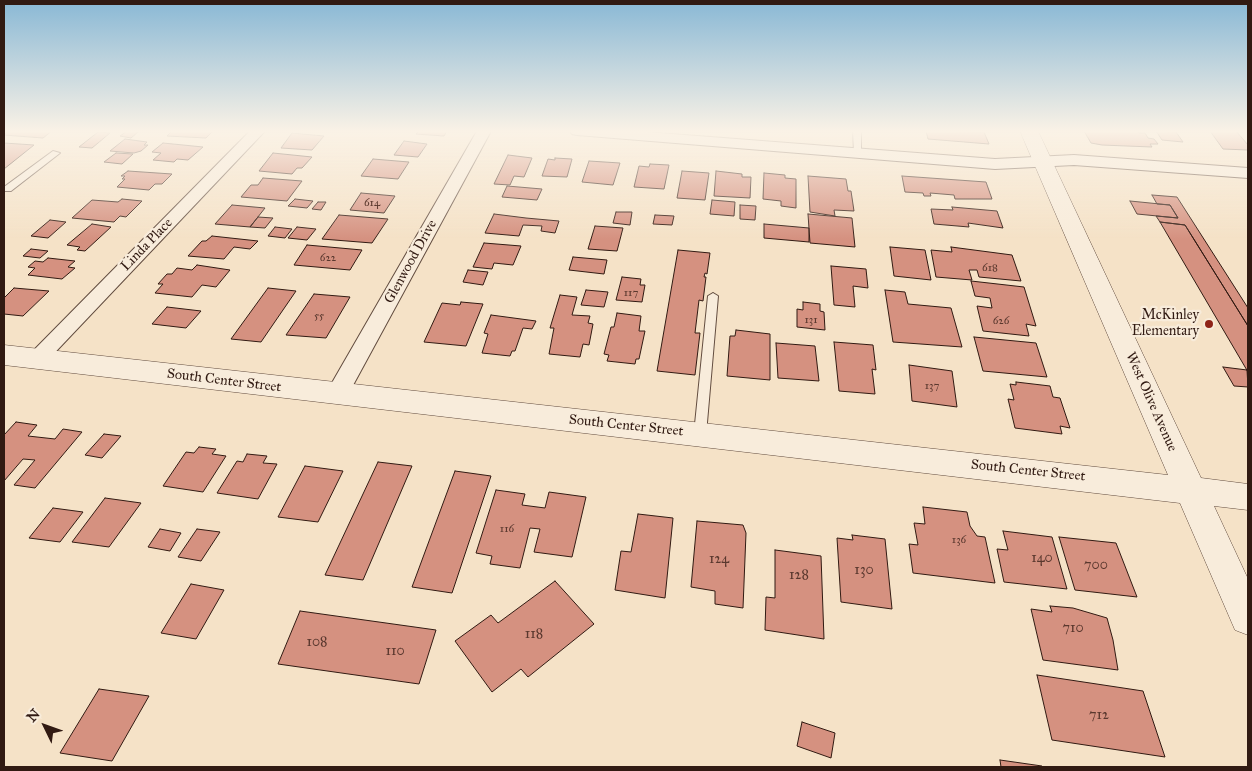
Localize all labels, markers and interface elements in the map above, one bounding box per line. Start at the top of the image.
house number: 614 [364,196,380,210]
street label: Linda Place [118,215,176,275]
street label: Glenwood Drive [381,217,441,307]
house number: 622 [320,251,336,265]
house number: 618 [982,261,998,275]
house number: 117 [624,286,638,300]
place label: McKinley Elementary [1132,308,1199,341]
house number: 55 [314,309,324,323]
house number: 131 [804,313,818,327]
house number: 626 [993,314,1009,328]
marker: McKinley Elementary [1203,318,1215,330]
street label: West Olive Avenue [1122,350,1180,454]
street label: South Center Street [166,366,282,396]
house number: 137 [925,379,939,393]
street label: South Center Street [568,412,684,440]
street label: South Center Street [970,457,1086,485]
house number: 116 [500,522,514,536]
house number: 136 [952,533,966,547]
house number: 140 [1031,551,1053,567]
house number: 124 [709,552,729,568]
house number: 700 [1084,558,1108,574]
house number: 130 [854,563,874,579]
house number: 128 [789,568,809,584]
house number: 710 [1062,621,1084,637]
house number: 118 [525,627,543,643]
house number: 108 [306,635,328,651]
house number: 110 [385,644,405,660]
north arrow [20,701,70,751]
text: N [23,706,44,726]
house number: 712 [1089,708,1109,724]

